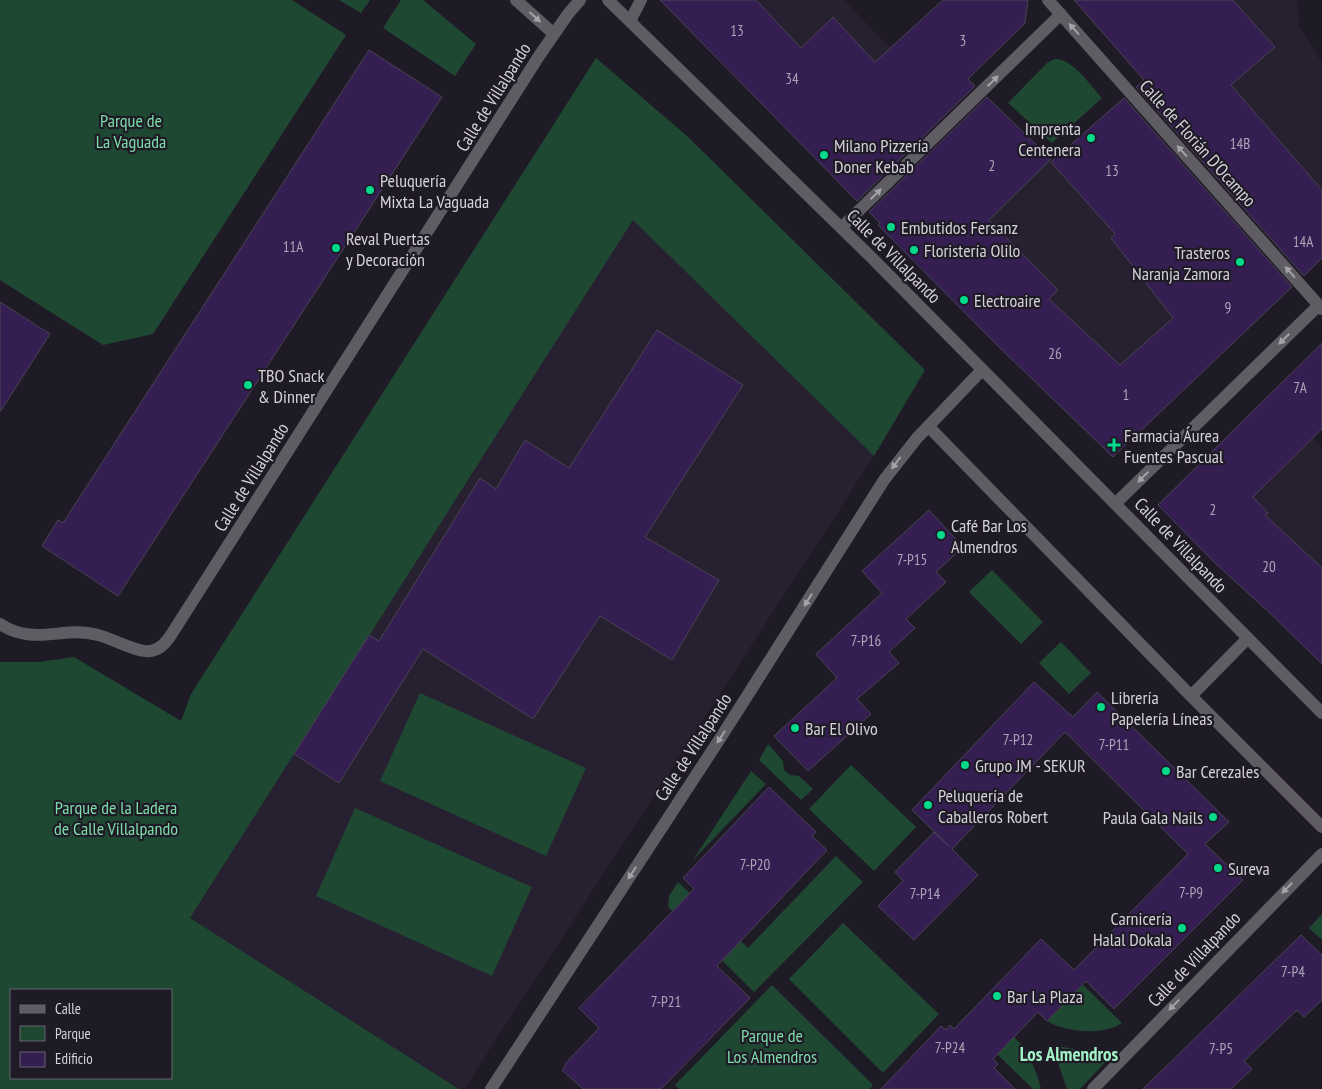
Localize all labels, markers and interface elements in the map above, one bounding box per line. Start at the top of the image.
one-way arrow [528,11,540,23]
house number: 13 [730,21,744,40]
one-way arrow [1068,24,1080,36]
house number: 3 [960,31,966,50]
street label: Calle de Villalpando [450,38,536,156]
house number: 34 [785,69,799,88]
one-way arrow [986,75,998,87]
street label: Calle de Florián D'Ocampo [1135,75,1261,212]
park label: Parque de La Vaguada [96,109,166,153]
place label: Imprenta Centenera [1018,117,1081,161]
marker: Imprenta Centenera [1085,132,1097,144]
place label: Milano Pizzería Doner Kebab [834,134,929,178]
house number: 14B [1230,134,1250,153]
one-way arrow [1176,145,1188,157]
marker: Milano Pizzería Doner Kebab [818,149,830,161]
house number: 2 [989,156,995,175]
house number: 13 [1105,161,1119,180]
place label: Peluquería Mixta La Vaguada [380,169,489,213]
marker: Peluquería Mixta La Vaguada [364,184,376,196]
one-way arrow [869,188,881,200]
street label: Calle de Villalpando [842,204,946,308]
place label: Embutidos Fersanz [901,216,1018,239]
marker: Embutidos Fersanz [885,221,897,233]
place label: Reval Puertas y Decoración [346,227,430,271]
house number: 14A [1293,232,1314,251]
house number: 11A [283,237,304,256]
place label: Floristería Olilo [924,239,1021,262]
place label: Trasteros Naranja Zamora [1132,241,1230,285]
marker: Reval Puertas y Decoración [330,242,342,254]
marker: Floristería Olilo [908,244,920,256]
marker: Trasteros Naranja Zamora [1234,256,1246,268]
one-way arrow [1284,266,1295,279]
place label: Electroaire [974,289,1041,312]
marker: Electroaire [958,294,970,306]
house number: 9 [1225,298,1231,317]
one-way arrow [1278,333,1290,345]
house number: 26 [1048,344,1062,363]
place label: TBO Snack & Dinner [258,364,324,408]
house number: 7A [1293,378,1308,397]
marker: TBO Snack & Dinner [242,379,254,391]
house number: 1 [1123,385,1129,404]
street label: Calle de Villalpando [208,418,294,536]
place label: Farmacia Áurea Fuentes Pascual [1124,424,1224,468]
marker: Farmacia Áurea Fuentes Pascual [1108,439,1120,451]
one-way arrow [891,456,901,470]
one-way arrow [1137,471,1149,483]
street label: Calle de Villalpando [1130,492,1232,598]
house number: 2 [1210,500,1216,519]
place label: Café Bar Los Almendros [951,514,1027,558]
marker: Café Bar Los Almendros [935,529,947,541]
house number: 7-P15 [897,550,927,569]
house number: 20 [1262,557,1276,576]
one-way arrow [803,593,813,606]
house number: 7-P16 [851,631,882,650]
place label: Librería Papelería Líneas [1111,686,1213,730]
street label: Calle de Villalpando [650,689,737,805]
marker: Librería Papelería Líneas [1095,701,1107,713]
place label: Bar El Olivo [805,717,878,740]
marker: Bar El Olivo [789,722,801,734]
one-way arrow [716,730,726,743]
house number: 7-P12 [1003,730,1033,749]
house number: 7-P11 [1099,735,1129,754]
place label: Grupo JM - SEKUR [975,754,1086,777]
marker: Grupo JM - SEKUR [959,759,971,771]
place label: Bar Cerezales [1176,760,1259,783]
marker: Bar Cerezales [1160,765,1172,777]
place label: Peluquería de Caballeros Robert [938,784,1048,828]
park label: Parque de la Ladera de Calle Villalpando [54,796,178,840]
marker: Peluquería de Caballeros Robert [922,799,934,811]
place label: Paula Gala Nails [1103,806,1203,829]
marker: Paula Gala Nails [1207,811,1219,823]
house number: 7-P20 [740,855,771,874]
place label: Sureva [1228,857,1270,880]
marker: Sureva [1212,862,1224,874]
one-way arrow [628,866,637,880]
one-way arrow [1282,882,1294,894]
house number: 7-P9 [1179,883,1203,902]
house number: 7-P14 [910,884,941,903]
street label: Calle de Villalpando [1143,906,1245,1012]
place label: Carnicería Halal Dokala [1093,907,1172,951]
marker: Carnicería Halal Dokala [1176,922,1188,934]
house number: 7-P4 [1281,962,1305,981]
place label: Bar La Plaza [1007,985,1083,1008]
legend [10,989,172,1079]
marker: Bar La Plaza [991,990,1003,1002]
house number: 7-P21 [651,992,681,1011]
one-way arrow [1168,998,1180,1010]
text: Calle [55,999,81,1018]
text: Parque [55,1024,91,1043]
park label: Parque de Los Almendros [727,1024,817,1068]
house number: 7-P24 [935,1038,966,1057]
house number: 7-P5 [1209,1039,1233,1058]
district label: Los Almendros [1020,1042,1119,1066]
text: Edificio [55,1049,93,1068]

